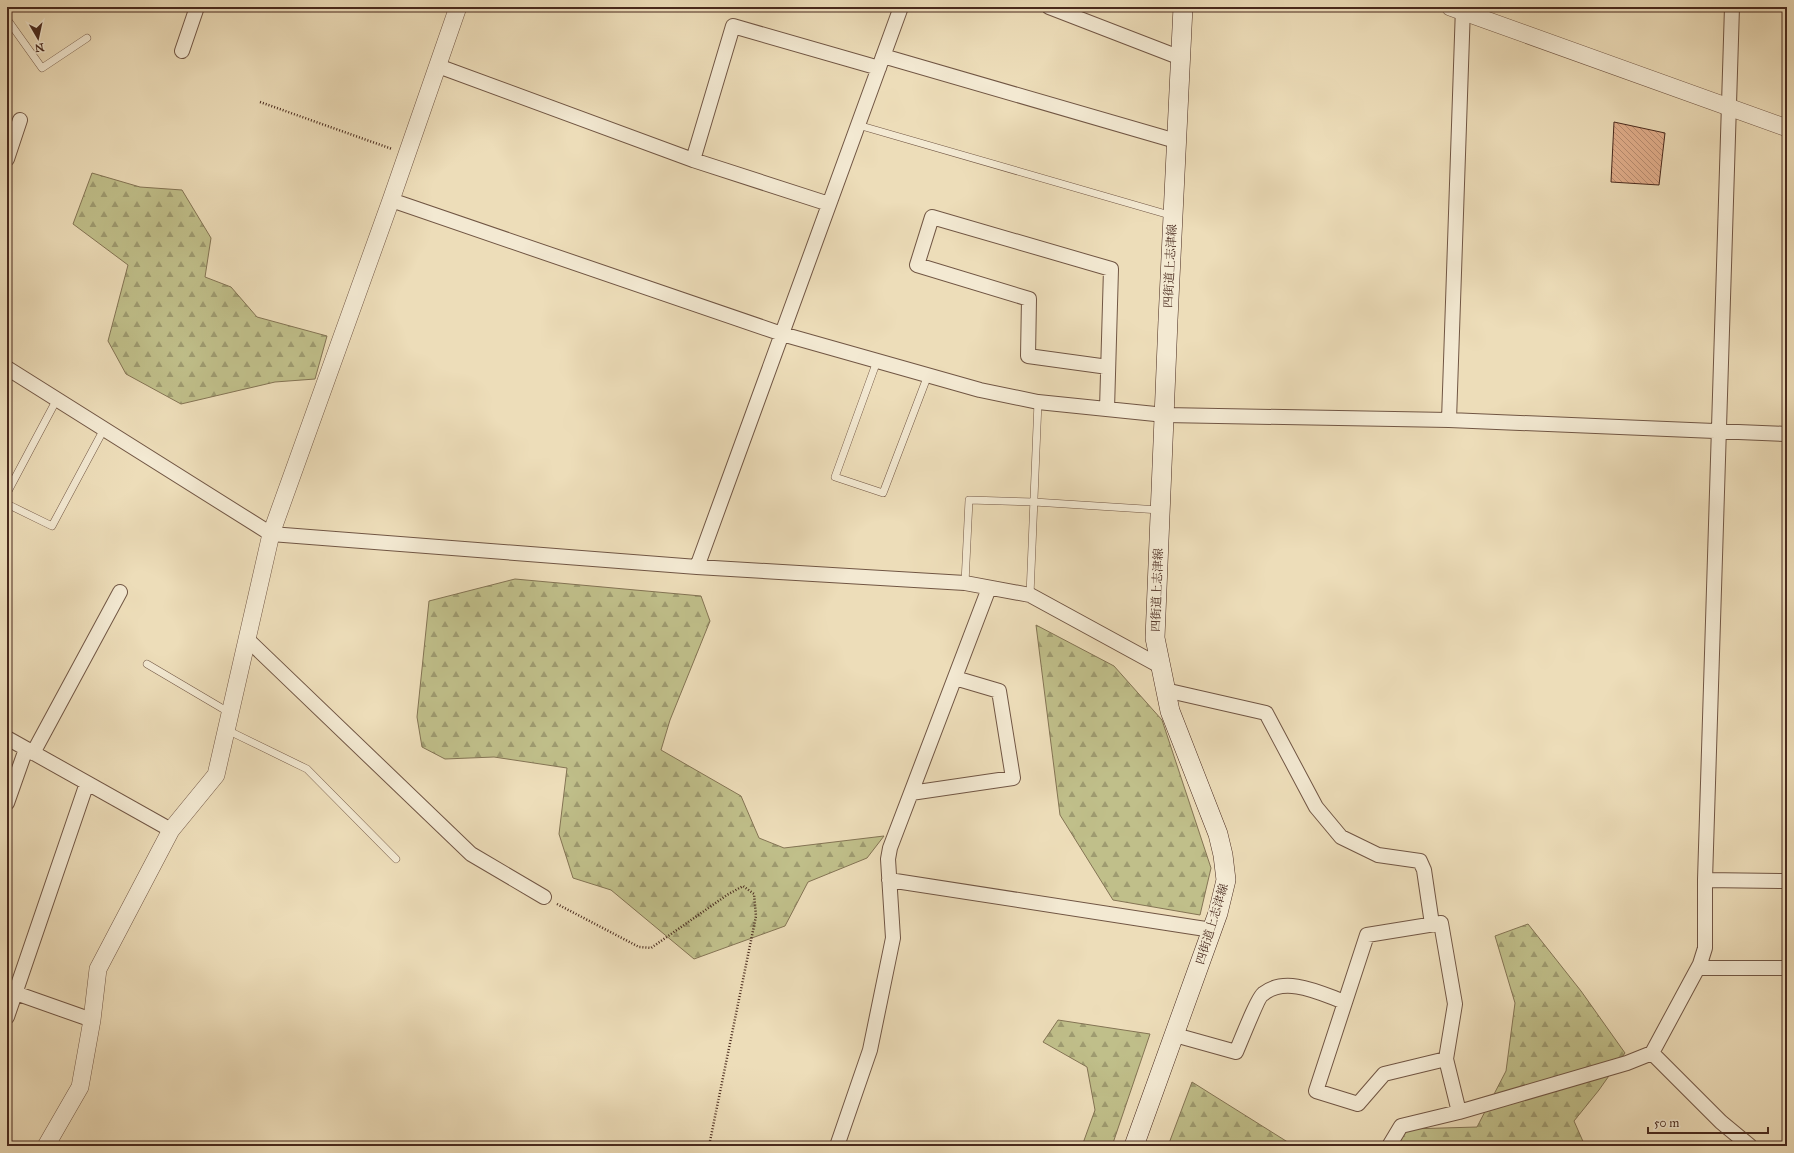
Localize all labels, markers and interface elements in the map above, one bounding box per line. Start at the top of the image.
north arrow [18,18,58,58]
text: N [33,40,45,55]
street label: 四街道上志津線 [1161,224,1179,308]
street label: 四街道上志津線 [1149,548,1165,632]
street label: 四街道上志津線 [1193,882,1231,966]
scale bar [1648,1109,1768,1135]
text: 50 m [1654,1116,1679,1130]

